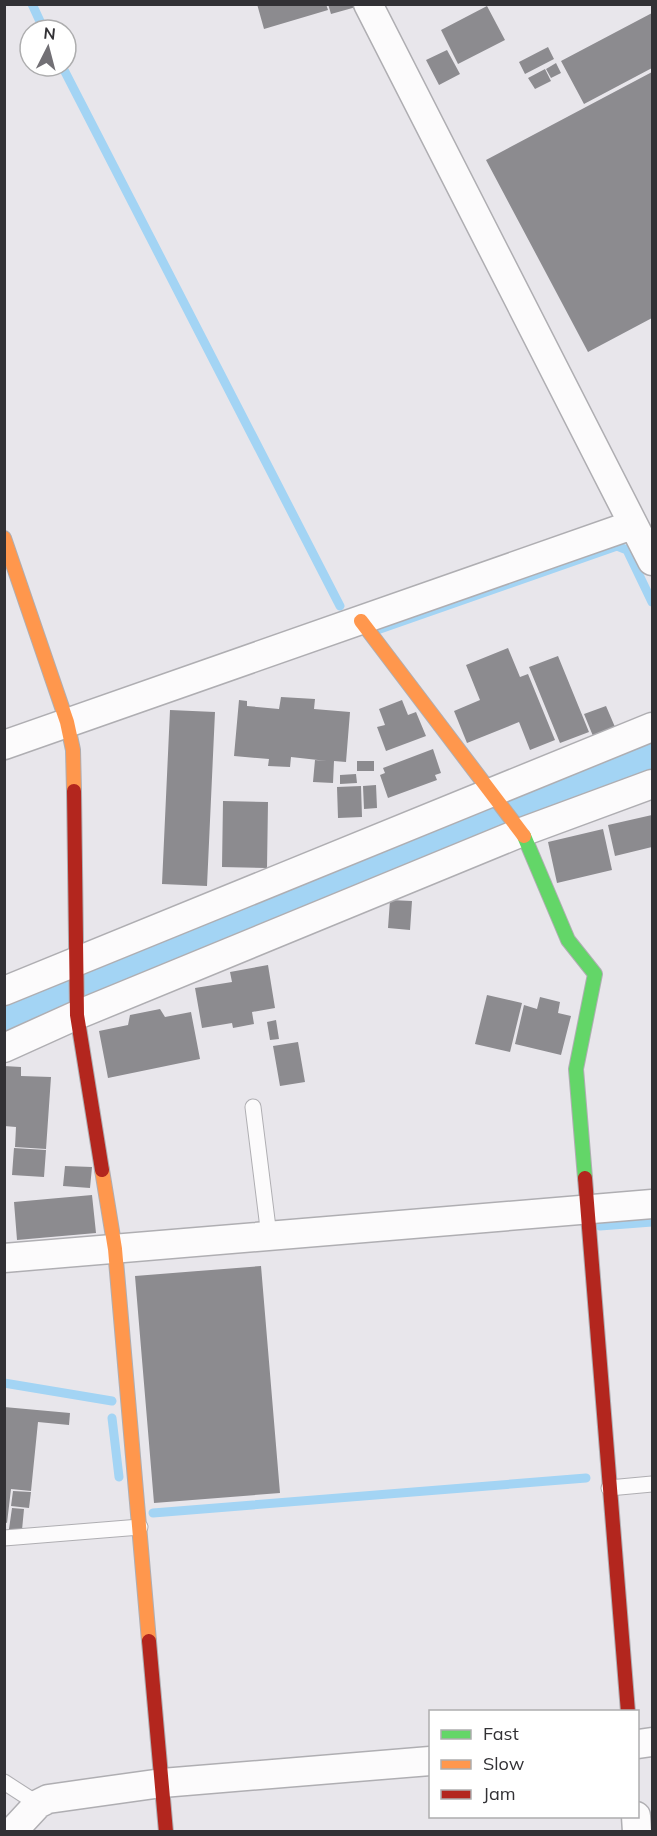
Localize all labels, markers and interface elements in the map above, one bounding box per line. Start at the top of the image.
north arrow [18,18,78,78]
text: N [43,23,57,44]
legend [429,1710,639,1818]
text: Fast [483,1722,519,1745]
text: Slow [483,1752,525,1775]
text: Jam [483,1782,516,1805]

